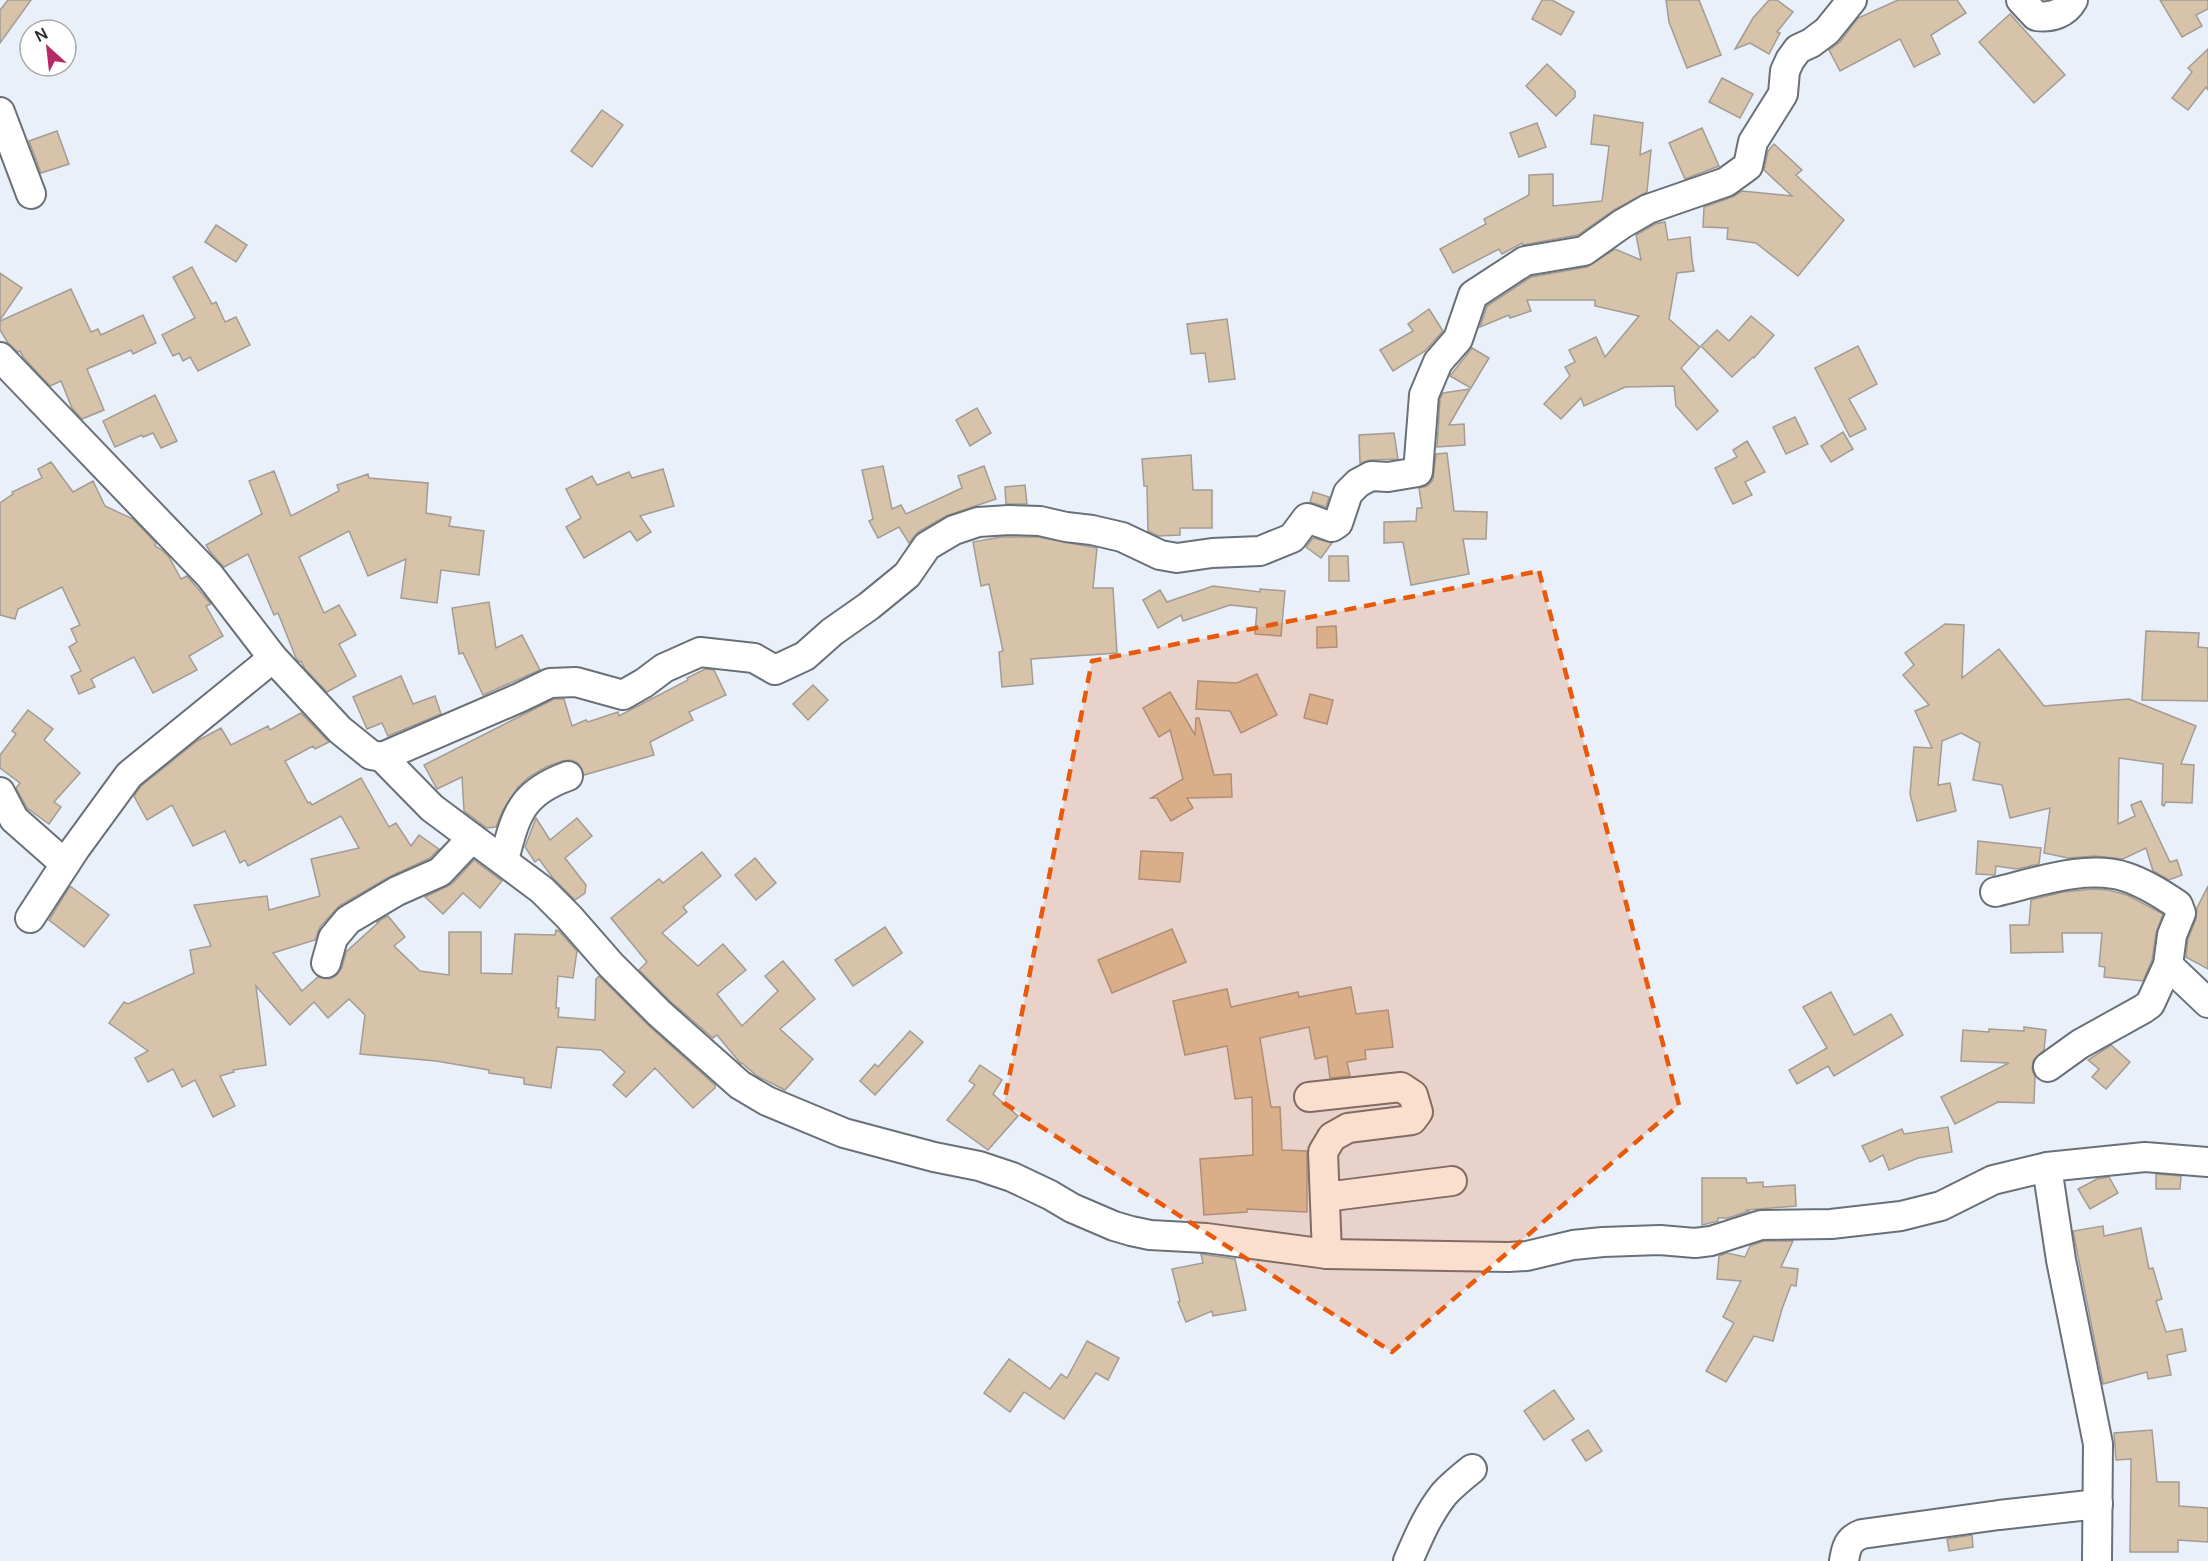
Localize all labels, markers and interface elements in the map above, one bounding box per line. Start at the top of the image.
north arrow [18,18,78,78]
text: N [31,22,51,47]

